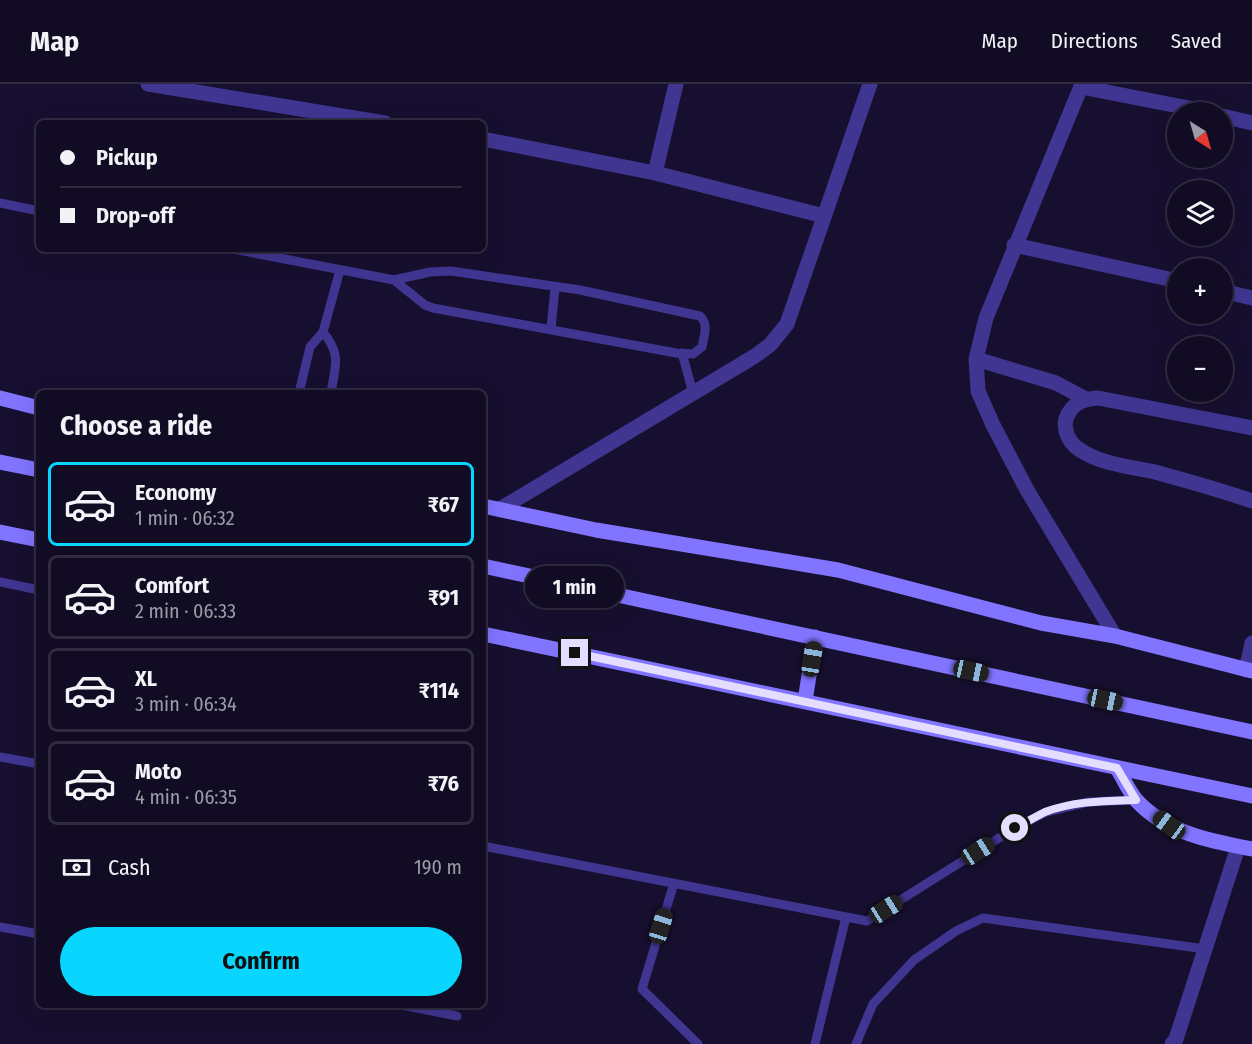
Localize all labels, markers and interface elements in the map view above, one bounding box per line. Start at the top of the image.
text: Map [30,25,79,58]
text: Map [981,28,1018,54]
text: Directions [1051,28,1138,54]
text: Saved [1171,28,1222,54]
north arrow [1167,102,1233,168]
map controls [1167,102,1233,402]
text: Pickup [96,144,158,171]
button: layers [1167,180,1233,246]
text: Drop-off [96,202,175,229]
button: + [1167,258,1233,324]
button: − [1167,336,1233,402]
text: Choose a ride [60,410,212,442]
icon: car [63,477,117,531]
text: Economy [135,479,216,506]
text: ₹67 [428,491,459,518]
text: 1 min · 06:32 [135,506,235,530]
callout: 1 min [526,566,624,608]
icon: car [63,570,117,624]
text: Comfort [135,572,209,599]
text: 1 min [553,575,596,599]
text: ₹91 [428,584,459,611]
text: 2 min · 06:33 [135,599,236,623]
route end [561,639,588,666]
car [800,640,824,678]
car [952,658,990,684]
icon: car [63,663,117,717]
text: XL [135,665,157,692]
text: ₹114 [419,677,459,704]
car [1086,687,1124,713]
text: 3 min · 06:34 [135,692,237,716]
icon: car [63,756,117,810]
text: Moto [135,758,182,785]
text: ₹76 [428,770,459,797]
text: 4 min · 06:35 [135,785,237,809]
car [1149,807,1189,843]
route start [1001,814,1028,841]
car [958,834,998,868]
icon: cash [60,851,93,884]
text: Cash [108,854,151,881]
text: 190 m [414,855,462,879]
car [866,892,906,926]
car [647,906,675,946]
button: Confirm [60,927,462,996]

